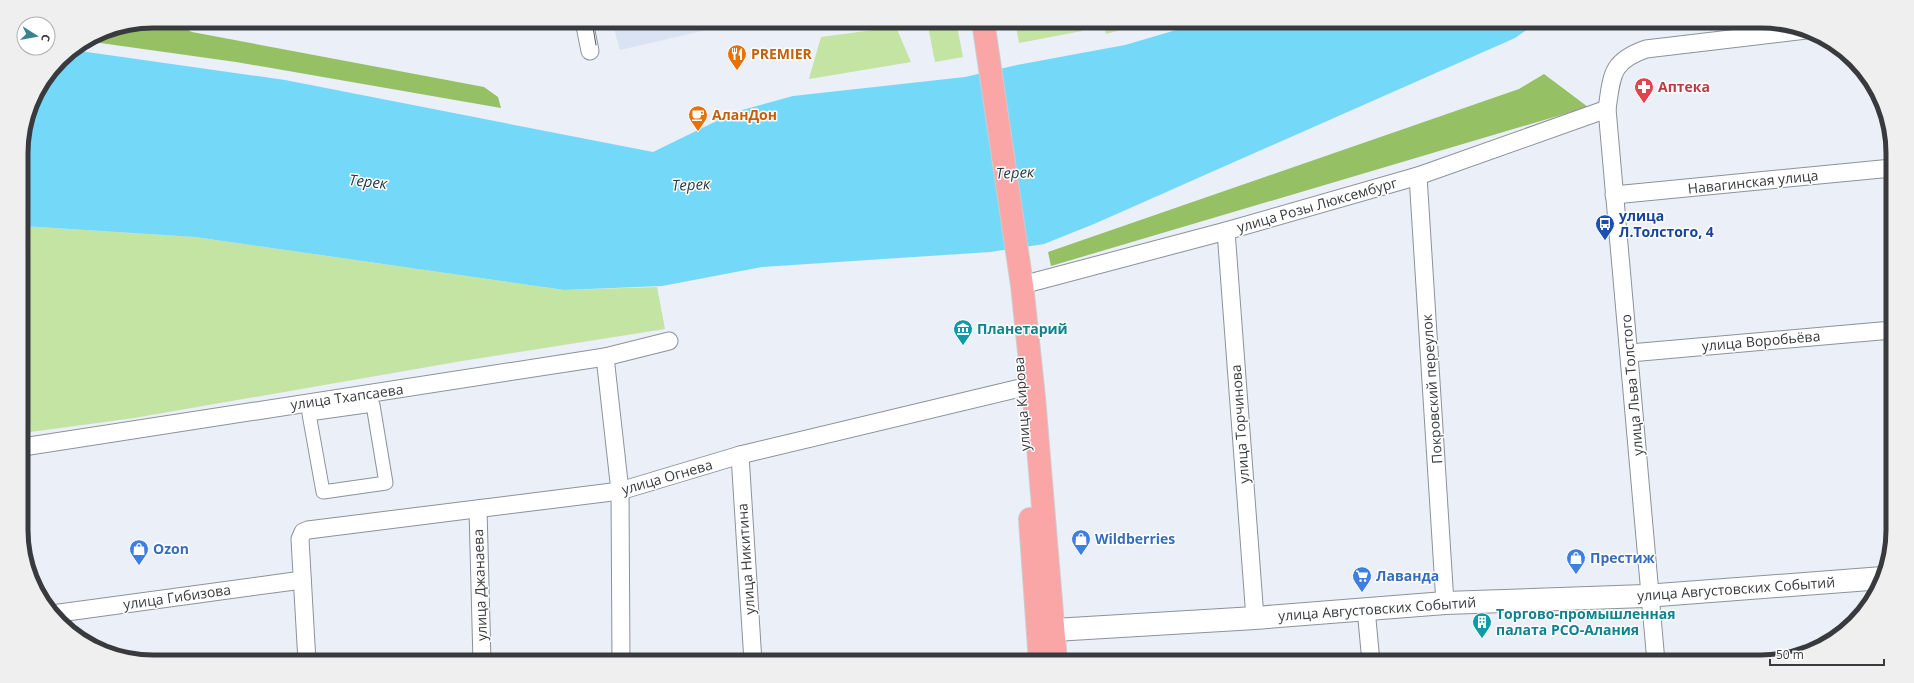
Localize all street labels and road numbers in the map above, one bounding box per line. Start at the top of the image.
street label: Навагинская улица [1687,165,1819,198]
street label: улица Розы Люксембург [1235,173,1399,236]
street label: Покровский переулок [1417,313,1446,464]
street label: улица Льва Толстого [1616,313,1647,457]
street label: улица Воробьёва [1701,326,1821,355]
street label: улица Кирова [1009,356,1034,452]
street label: улица Торчинова [1226,364,1253,484]
street label: улица Тхапсаева [289,379,405,414]
street label: улица Огнева [619,454,714,499]
street label: улица Никитина [732,503,759,615]
street label: улица Джанаева [468,529,491,641]
street label: улица Августовских Событий [1636,572,1836,605]
street label: улица Гибизова [122,580,232,613]
street label: улица Августовских Событий [1277,592,1477,625]

